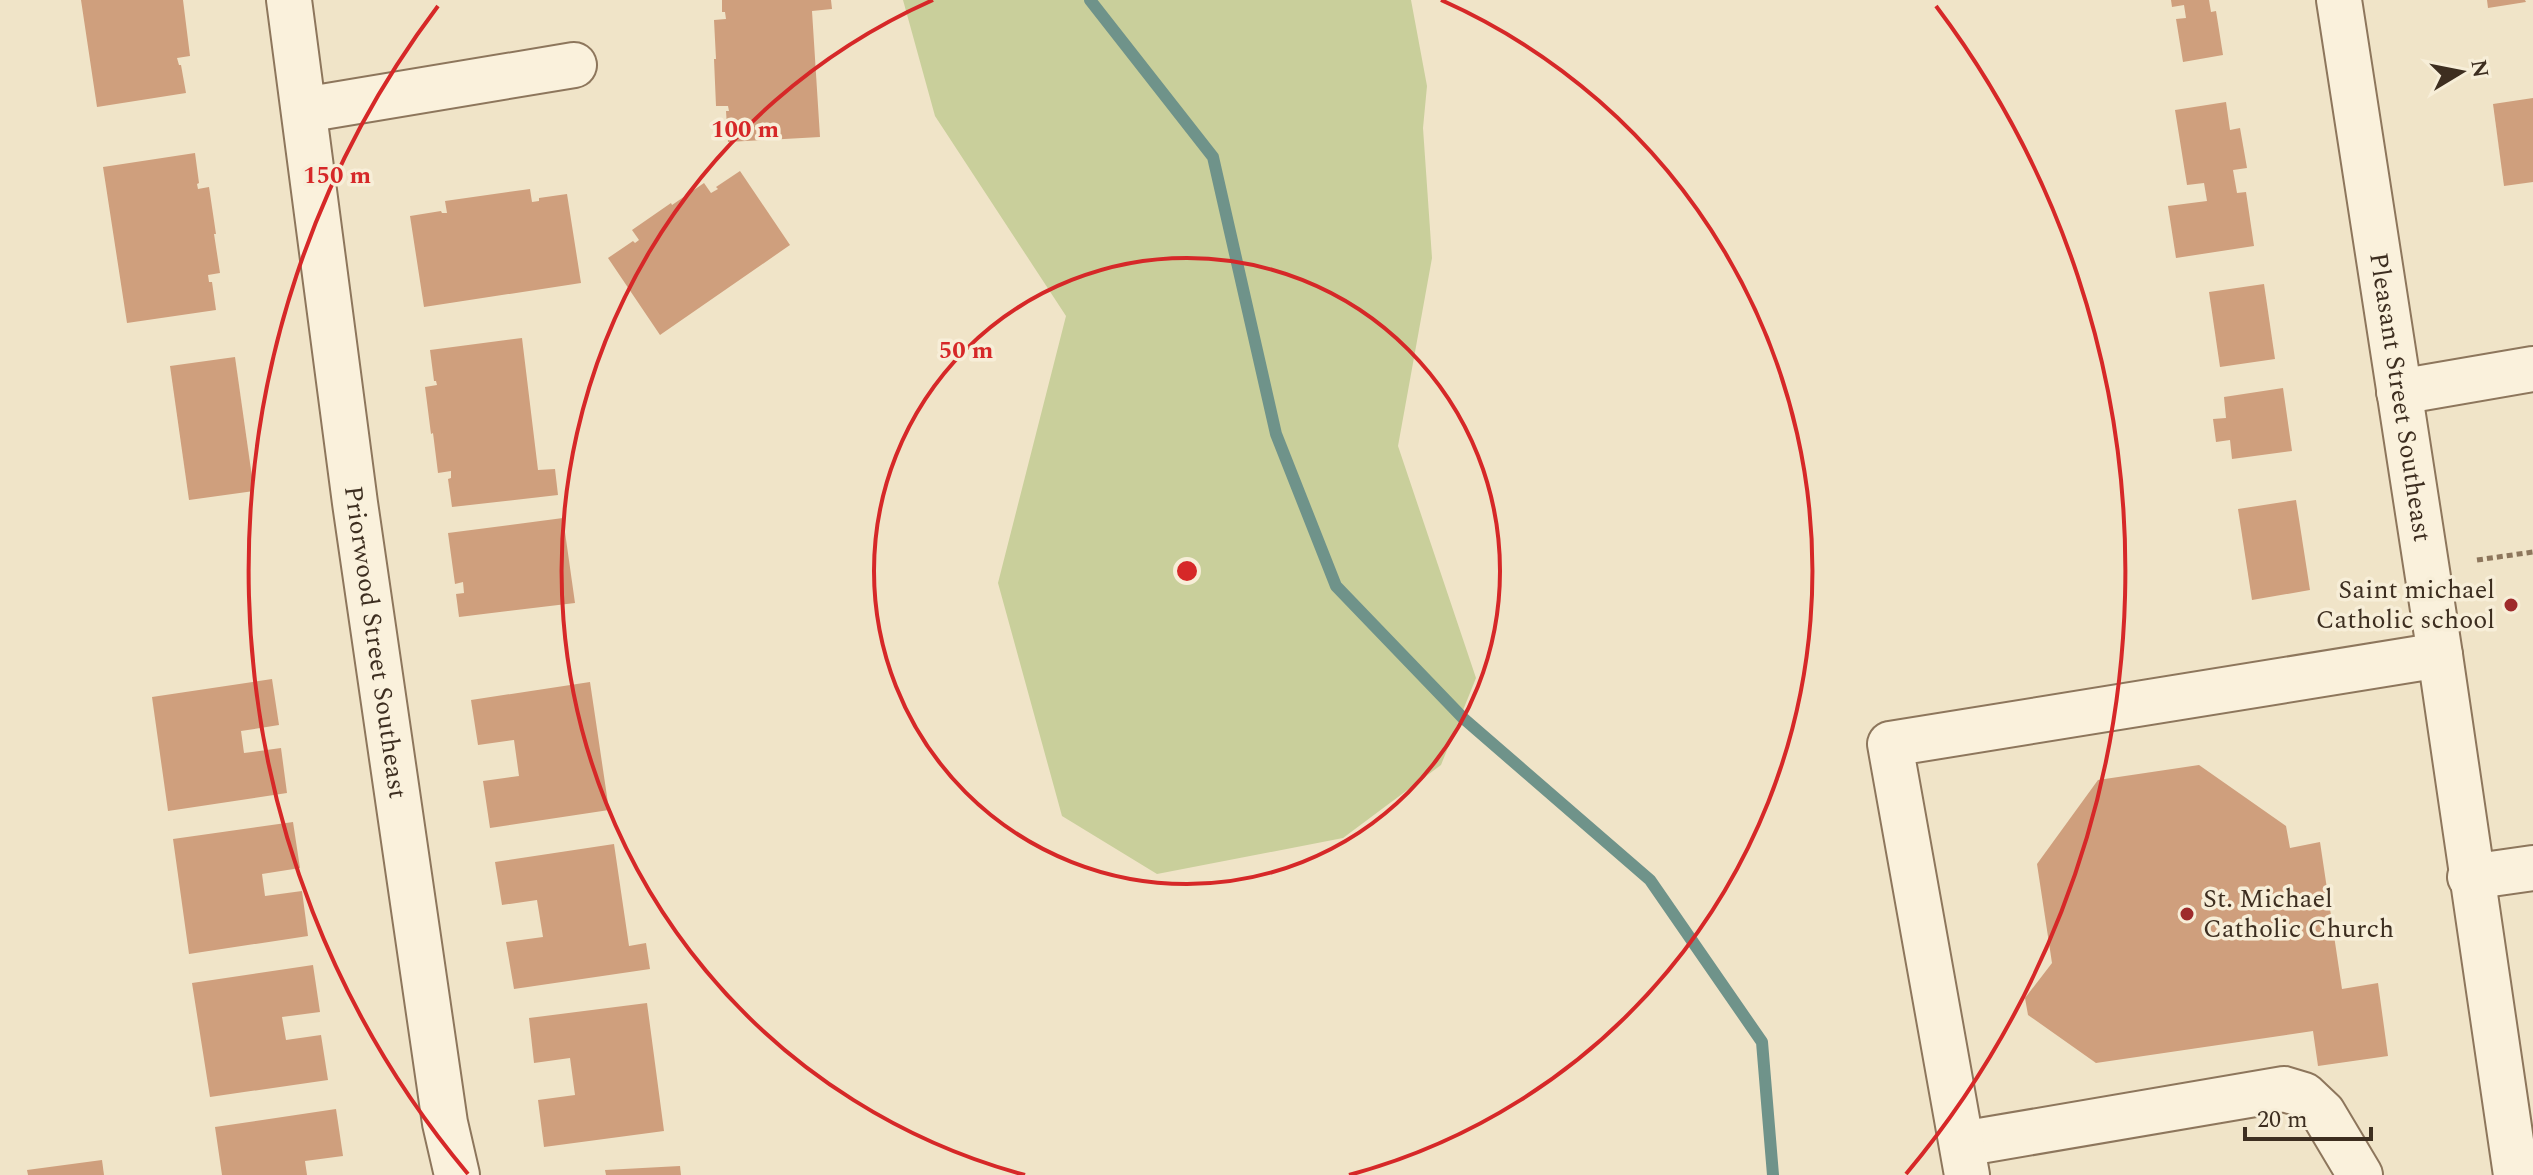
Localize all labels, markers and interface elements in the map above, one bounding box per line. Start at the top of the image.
north arrow [2421,32,2501,112]
text: N [2461,57,2497,81]
text: 100 m [711,112,779,148]
text: 150 m [303,158,371,194]
street label: Pleasant Street Southeast [2358,250,2442,545]
text: 50 m [939,333,994,369]
street label: Priorwood Street Southeast [333,483,418,801]
centre of rings [1173,557,1201,585]
place label: Saint michael Catholic school [2316,570,2495,640]
marker: Saint michael Catholic school [2502,596,2520,614]
place label: St. Michael Catholic Church [2203,879,2394,949]
marker: St. Michael Catholic Church [2178,905,2196,923]
scale bar [2245,1091,2371,1141]
text: 20 m [2257,1102,2308,1138]

